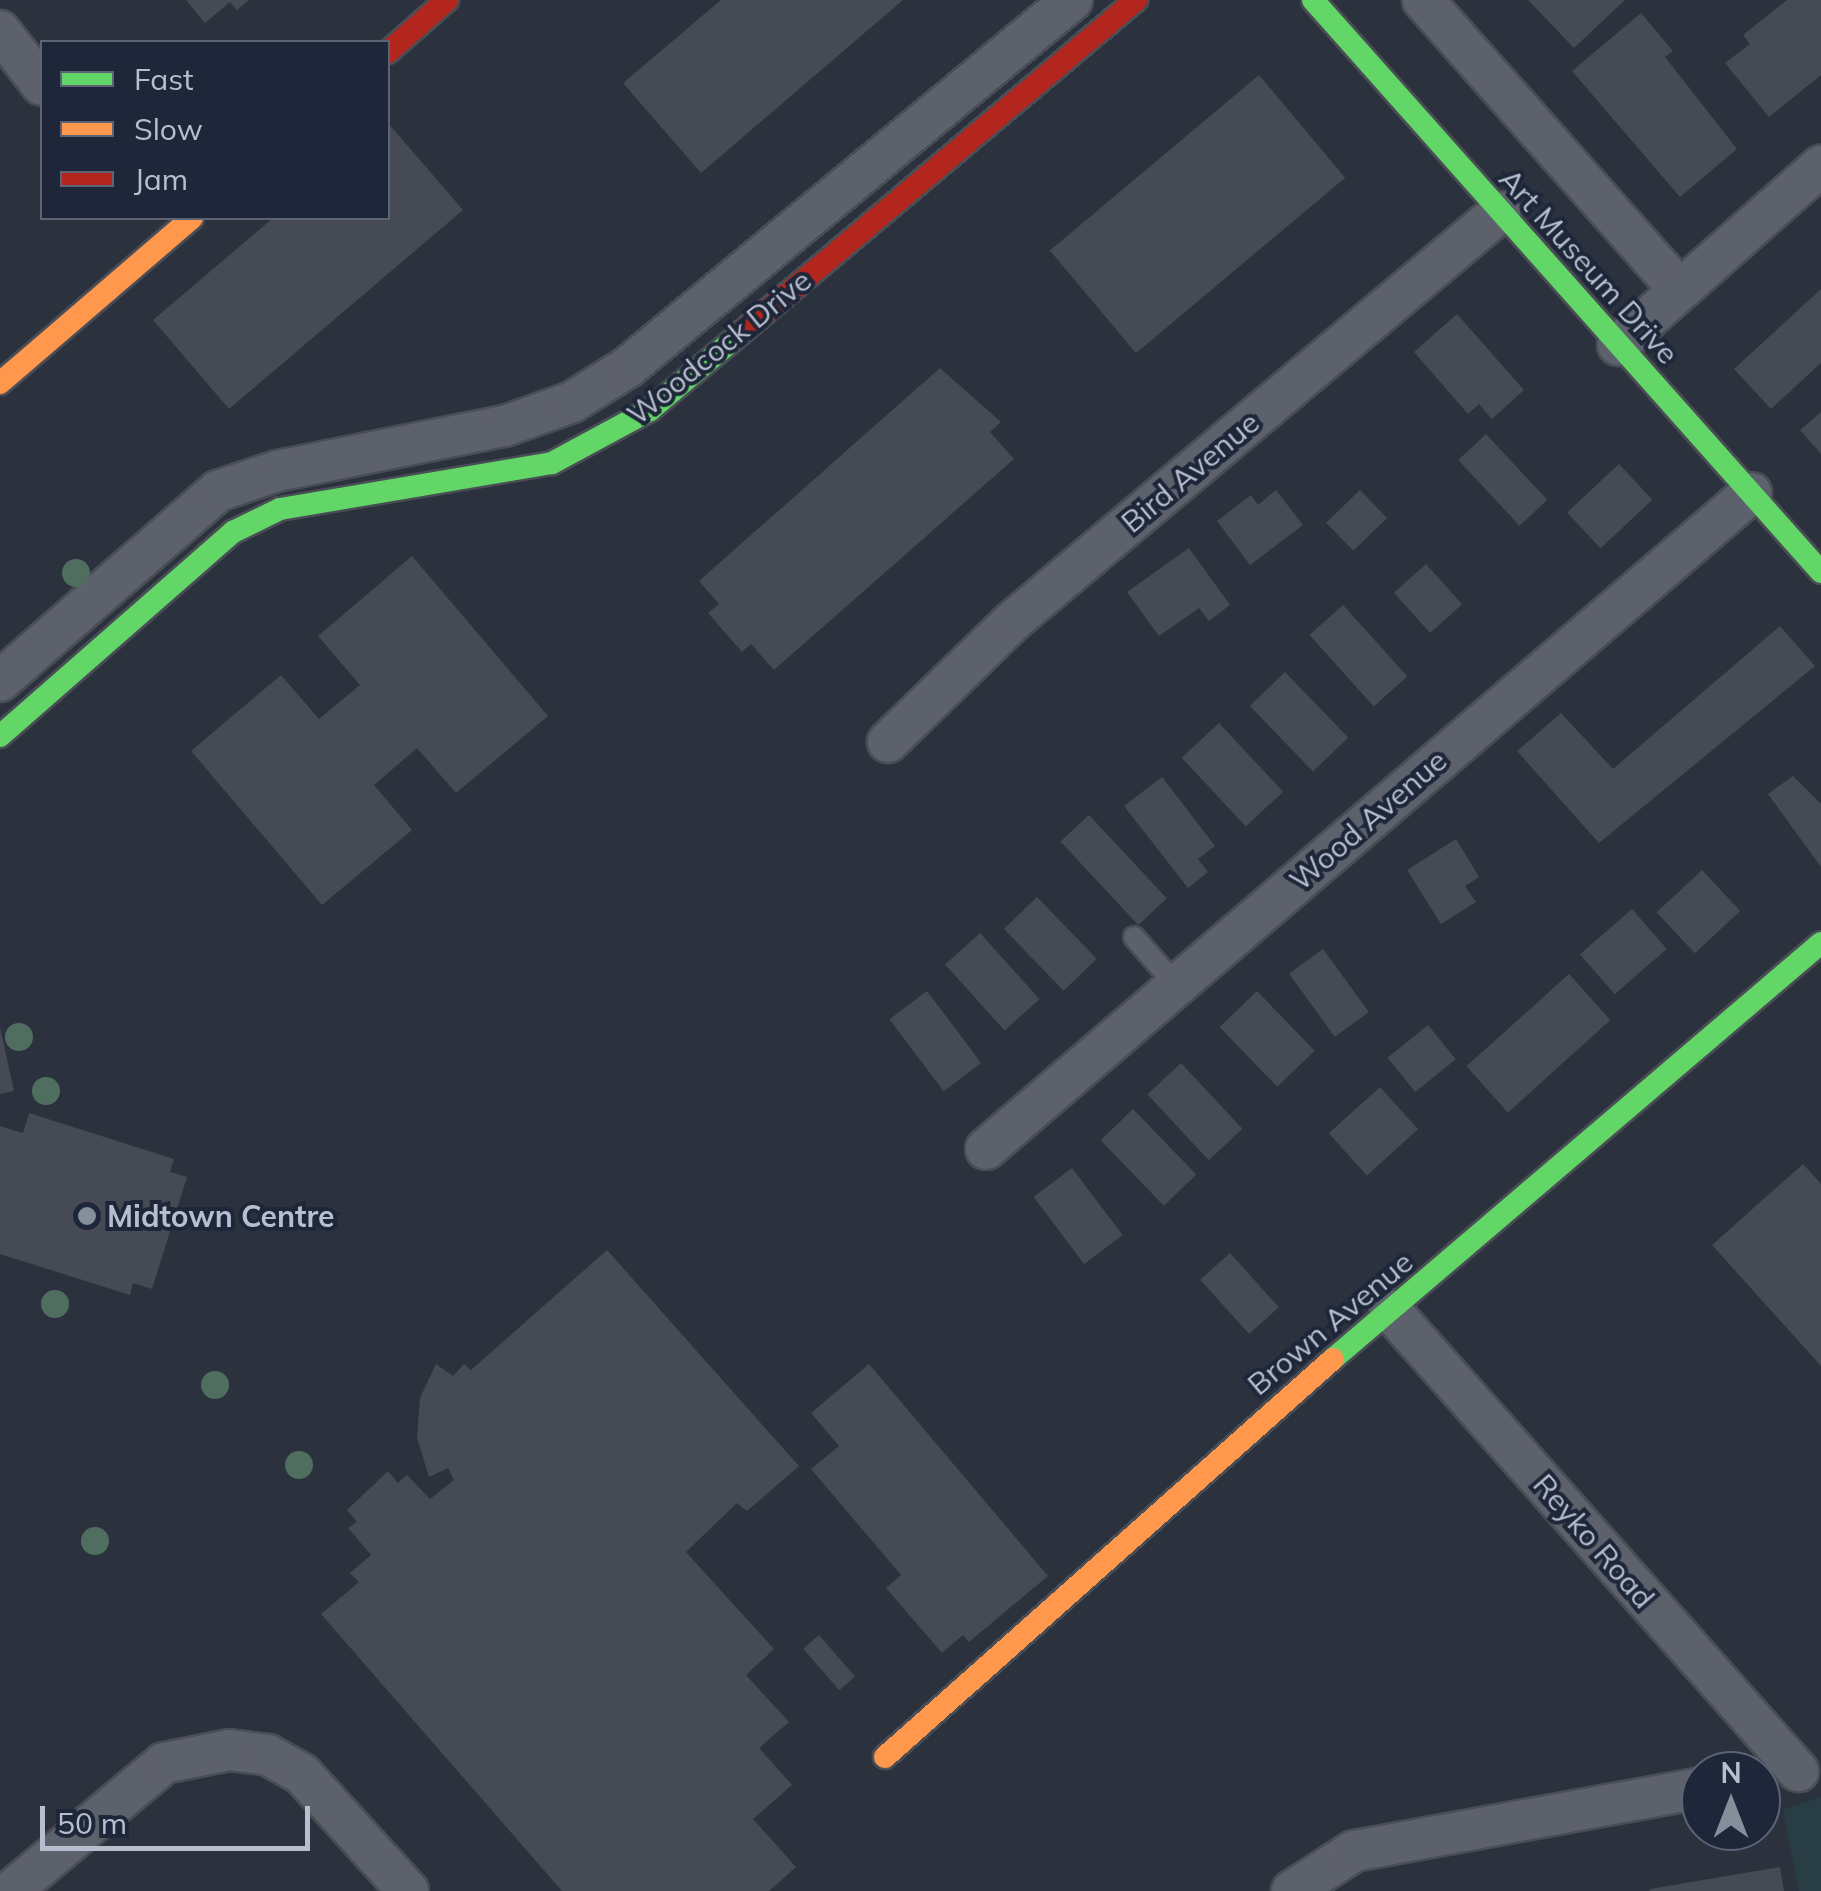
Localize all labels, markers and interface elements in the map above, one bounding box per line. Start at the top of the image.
legend [40,40,390,220]
text: Fast [134,60,194,98]
text: Slow [134,110,203,148]
text: Jam [134,160,188,198]
street label: Art Museum Drive [1492,161,1686,371]
street label: Woodcock Drive [620,262,818,432]
street label: Bird Avenue [1114,404,1266,540]
street label: Wood Avenue [1282,742,1454,898]
place label: Midtown Centre [107,1198,334,1234]
marker: Midtown Centre [76,1205,98,1227]
street label: Brown Avenue [1240,1244,1420,1402]
street label: Reyko Road [1526,1467,1662,1615]
north arrow [1681,1751,1781,1851]
text: N [1720,1755,1742,1790]
scale bar [45,1786,315,1848]
text: 50 m [57,1804,127,1842]

